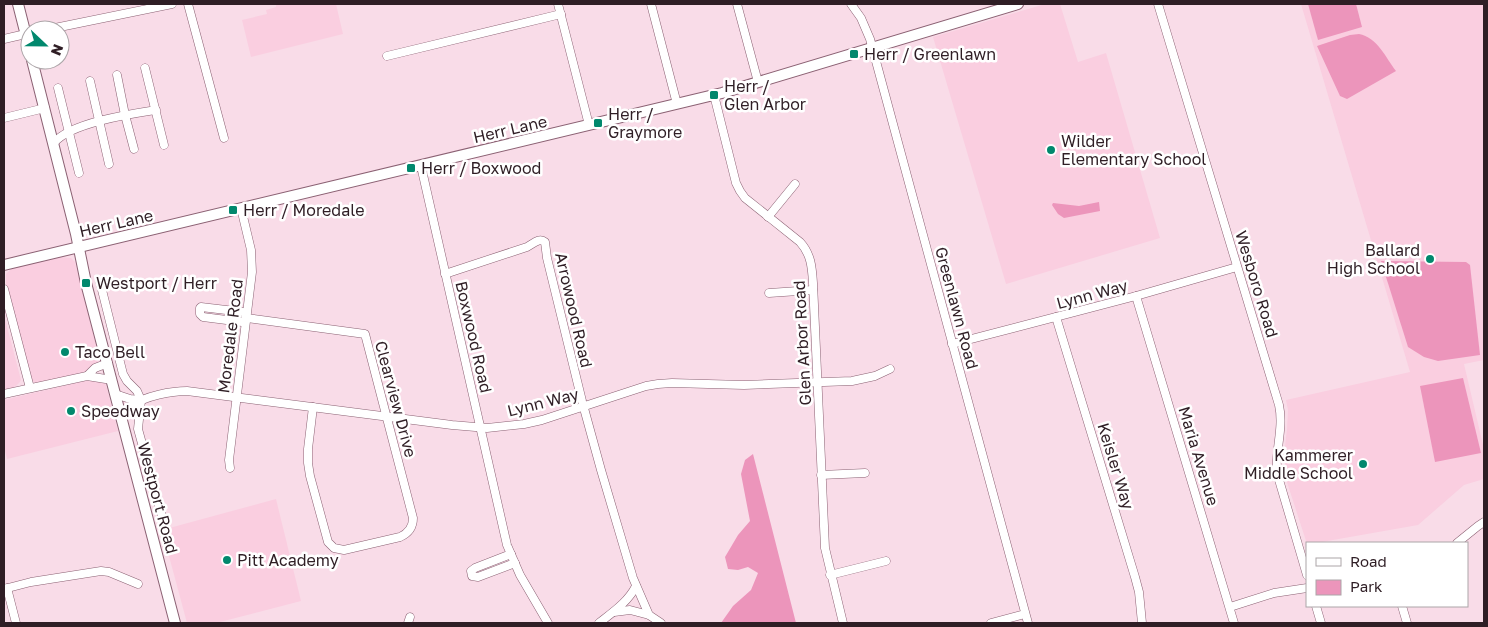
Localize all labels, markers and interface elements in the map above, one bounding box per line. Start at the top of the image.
north arrow [20,20,70,70]
text: N [48,42,67,58]
place label: Herr / Greenlawn [864,44,996,64]
marker: Herr / Greenlawn [848,48,860,60]
place label: Herr / Glen Arbor [724,76,806,114]
marker: Herr / Glen Arbor [708,89,720,101]
place label: Herr / Graymore [608,104,682,142]
street label: Herr Lane [471,111,549,147]
marker: Herr / Graymore [592,117,604,129]
place label: Wilder Elementary School [1061,131,1206,169]
marker: Wilder Elementary School [1045,144,1057,156]
place label: Herr / Boxwood [421,158,541,178]
marker: Herr / Boxwood [405,162,417,174]
place label: Herr / Moredale [243,200,364,220]
marker: Herr / Moredale [227,204,239,216]
street label: Herr Lane [77,205,155,241]
street label: Wesboro Road [1231,228,1283,340]
place label: Ballard High School [1327,240,1420,278]
street label: Greenlawn Road [931,245,983,371]
street label: Arrowood Road [551,250,597,370]
marker: Ballard High School [1424,253,1436,265]
place label: Westport / Herr [96,273,217,293]
street label: Lynn Way [1054,275,1130,313]
marker: Westport / Herr [80,277,92,289]
street label: Moredale Road [213,278,247,394]
street label: Boxwood Road [451,279,497,395]
street label: Glen Arbor Road [789,280,815,406]
street label: Clearview Drive [371,339,421,459]
place label: Taco Bell [75,342,145,362]
marker: Taco Bell [59,346,71,358]
street label: Lynn Way [505,383,581,421]
place label: Speedway [81,401,160,421]
street label: Maria Avenue [1174,404,1224,508]
marker: Speedway [65,405,77,417]
street label: Keisler Way [1093,420,1139,512]
street label: Westport Road [134,440,182,556]
place label: Kammerer Middle School [1244,445,1353,483]
marker: Kammerer Middle School [1357,458,1369,470]
legend [1306,542,1468,607]
place label: Pitt Academy [237,550,339,570]
text: Road [1350,552,1387,570]
marker: Pitt Academy [221,554,233,566]
text: Park [1350,577,1383,595]

